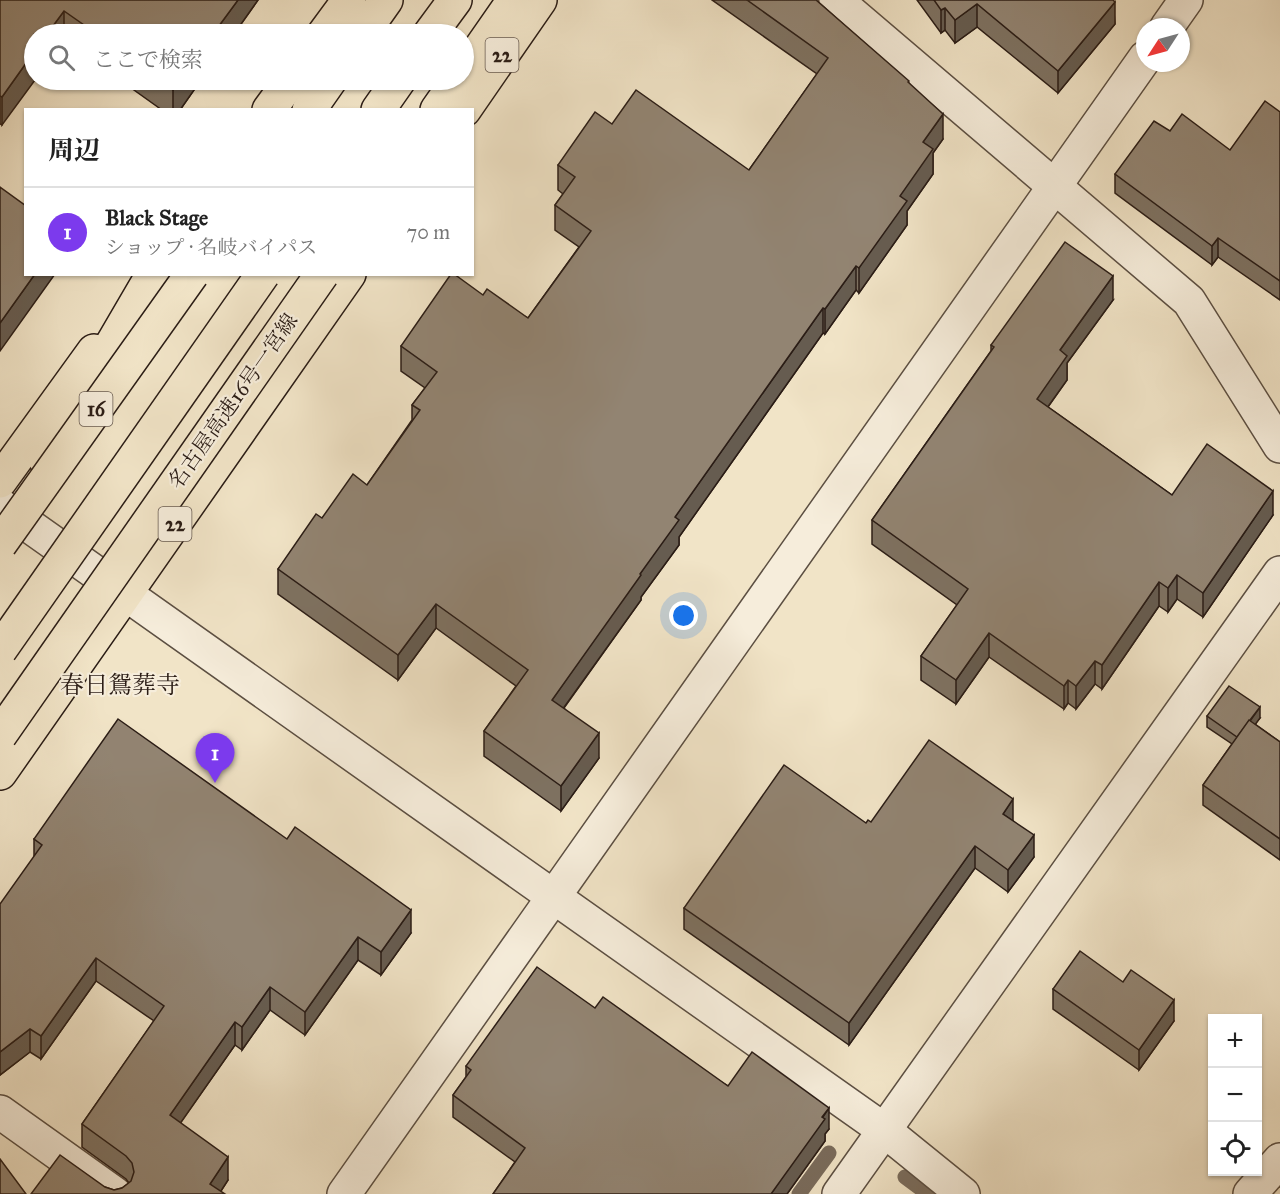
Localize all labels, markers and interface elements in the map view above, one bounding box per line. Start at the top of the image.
north arrow [1136,18,1190,72]
search box [24,24,474,90]
road number: 22 [486,38,518,72]
icon: search [45,41,78,74]
text: ここで検索 [93,46,203,73]
text: 周辺 [48,134,100,166]
text: Black Stage [105,204,208,231]
text: 1 [64,220,71,244]
text: 70 m [407,220,450,244]
text: ショップ · 名岐バイパス [105,235,317,259]
street label: 名古屋高速16号一宮線 [163,308,303,494]
road number: 16 [80,392,112,426]
road number: 22 [158,507,192,541]
your location [669,601,698,630]
district label: 春日鴛葬寺 [60,670,180,700]
pin: 1 [196,734,234,783]
map controls [1208,1014,1262,1176]
button: + [1208,1014,1262,1068]
button: − [1208,1068,1262,1122]
button: locate [1208,1122,1262,1176]

